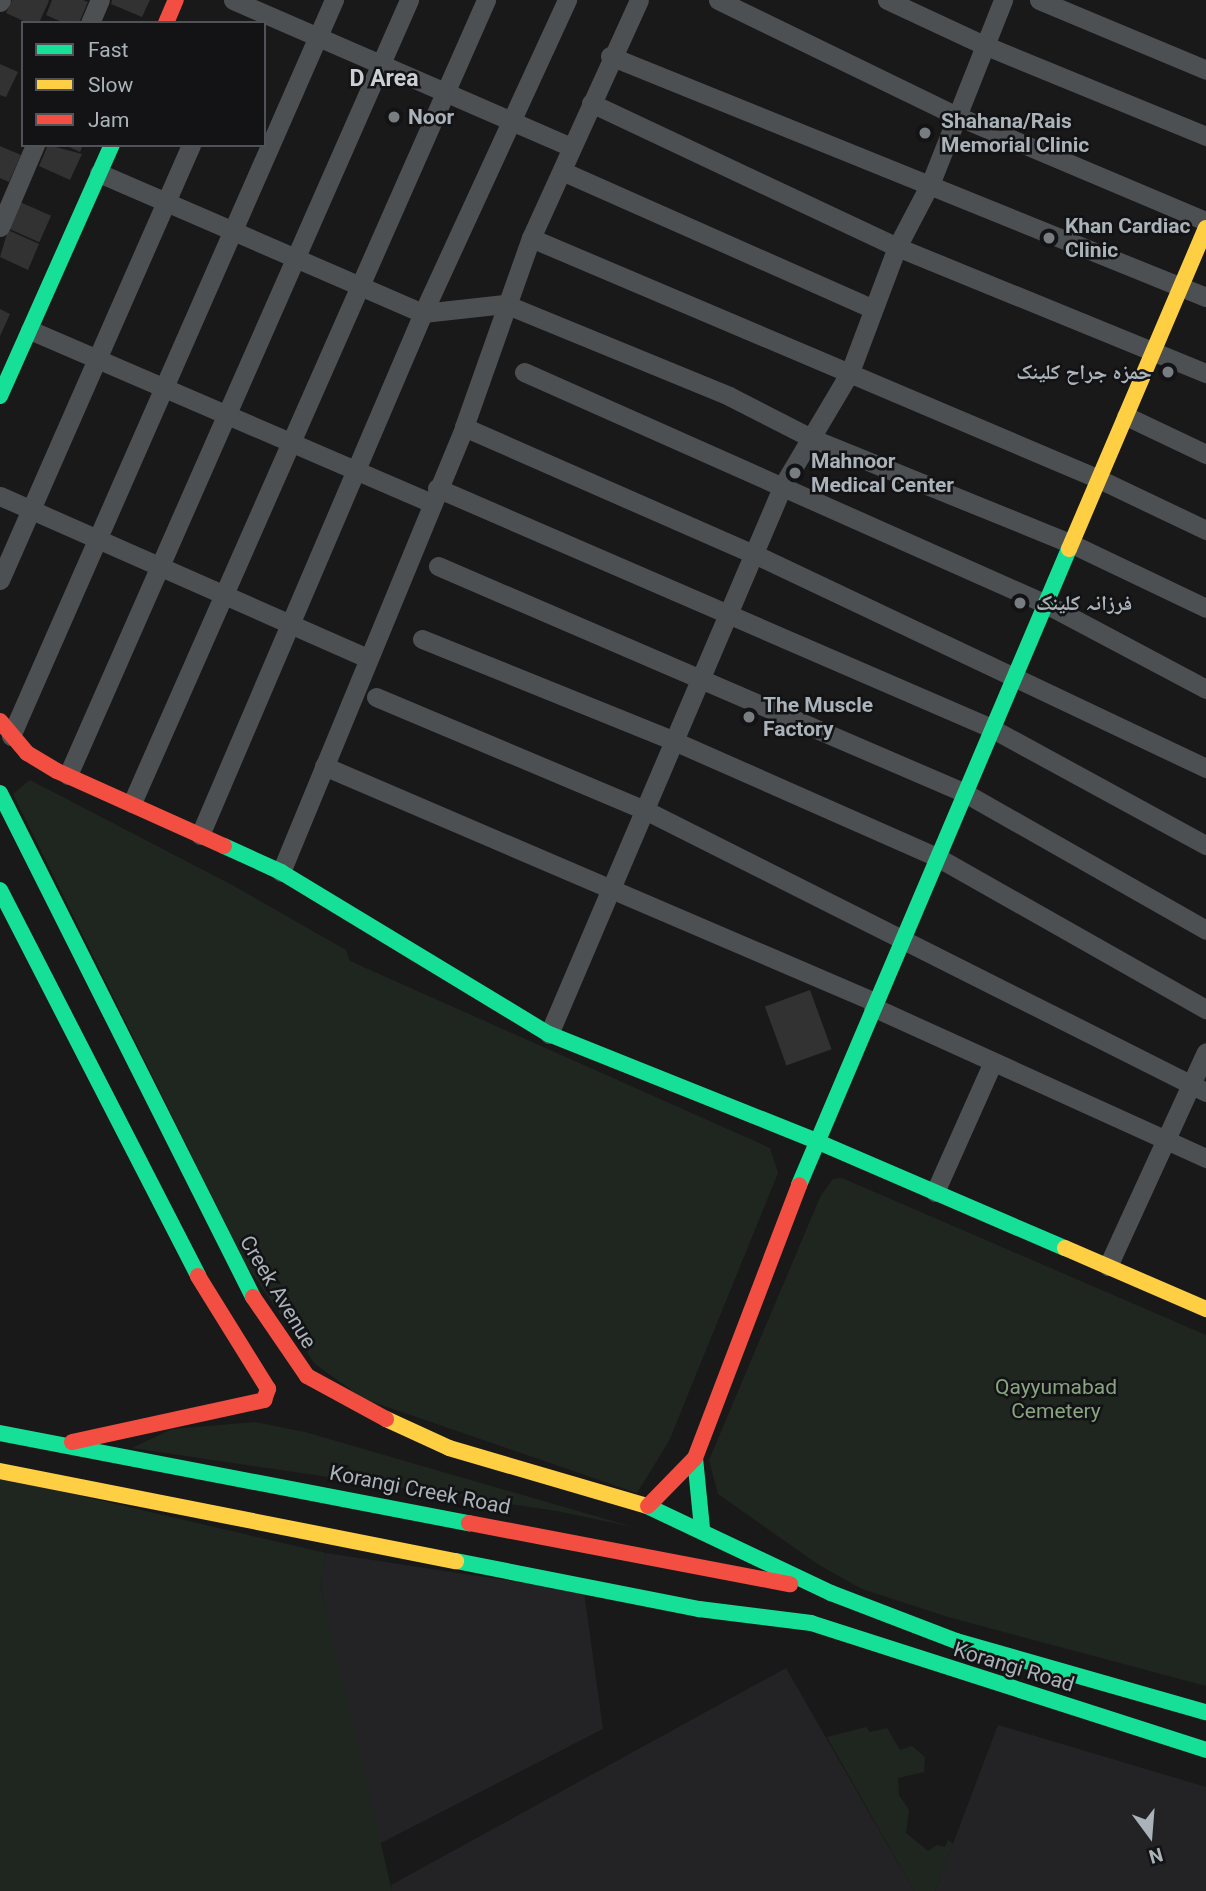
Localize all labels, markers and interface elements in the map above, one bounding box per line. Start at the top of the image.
legend [21,21,266,147]
text: Fast [88,38,128,62]
district label: D Area [349,65,419,93]
text: Slow [88,73,133,97]
place label: Noor [408,104,454,130]
text: Jam [88,108,129,132]
place label: Shahana/Rais Memorial Clinic [941,108,1089,158]
marker: Noor [386,109,402,125]
marker: Shahana/Rais Memorial Clinic [915,123,935,143]
place label: Khan Cardiac Clinic [1065,213,1190,263]
marker: Khan Cardiac Clinic [1039,228,1059,248]
place label: حمزہ جراح کلینک [1016,359,1152,385]
marker: حمزہ جراح کلینک [1158,362,1178,382]
place label: Mahnoor Medical Center [811,448,954,498]
marker: Mahnoor Medical Center [785,463,805,483]
place label: فرزانہ کلینک [1036,590,1132,616]
marker: فرزانہ کلینک [1010,593,1030,613]
place label: The Muscle Factory [763,692,873,742]
marker: The Muscle Factory [741,709,757,725]
street label: Creek Avenue [234,1231,322,1353]
park label: Qayyumabad Cemetery [995,1374,1117,1424]
street label: Korangi Creek Road [327,1460,513,1520]
street label: Korangi Road [951,1637,1077,1697]
north arrow [1115,1800,1185,1870]
text: N [1146,1843,1166,1869]

